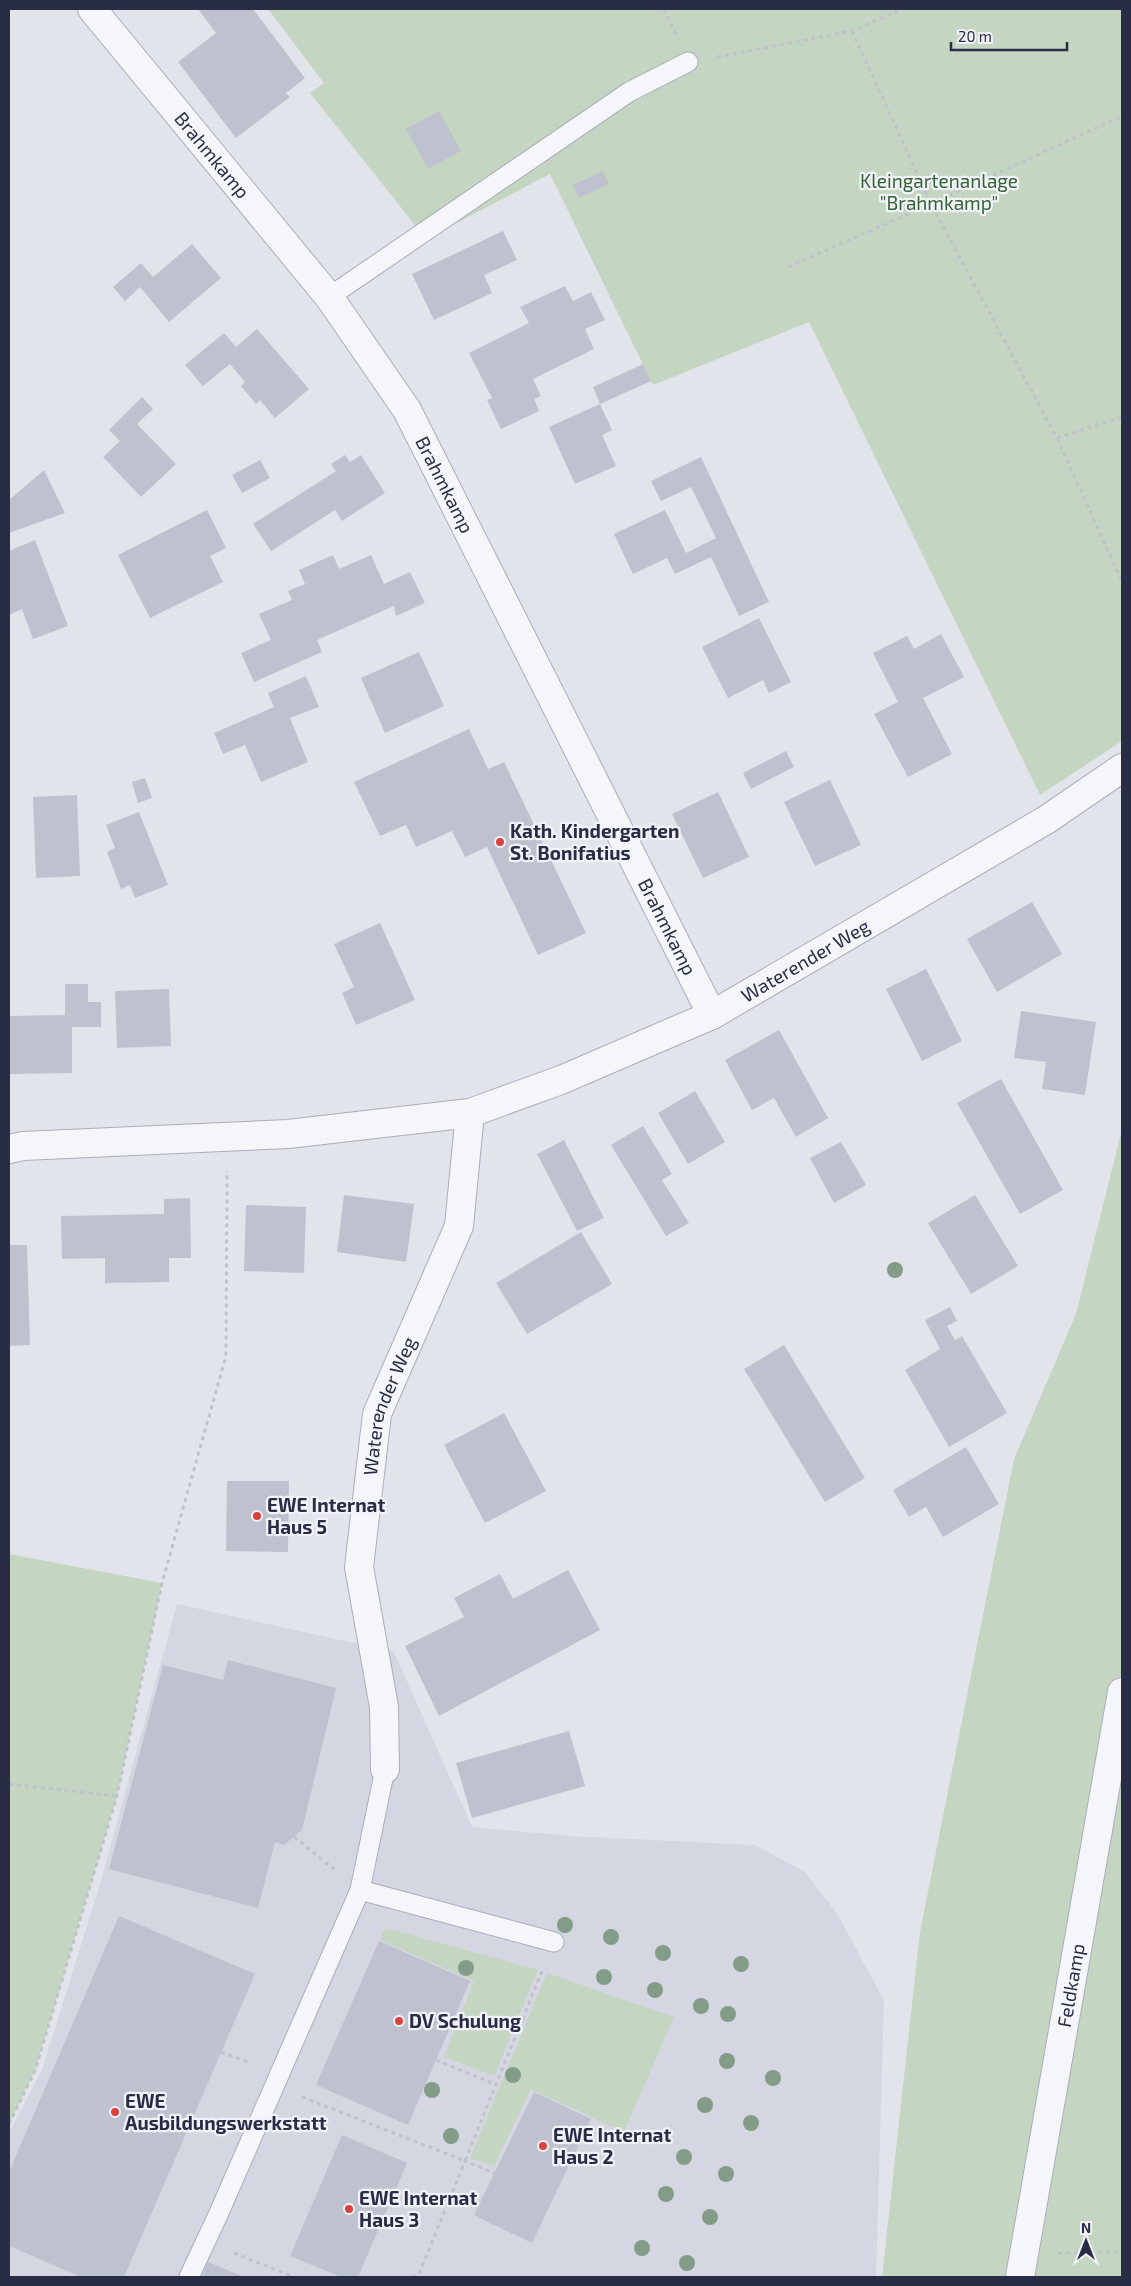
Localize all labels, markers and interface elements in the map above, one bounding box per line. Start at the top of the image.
scale bar [951,20,1067,52]
text: 20 m [958,27,992,45]
street label: Brahmkamp [170,107,255,203]
park label: Kleingartenanlage "Brahmkamp" [860,169,1018,214]
street label: Brahmkamp [411,432,479,537]
place label: Kath. Kindergarten St. Bonifatius [510,819,680,864]
marker: Kath. Kindergarten St. Bonifatius [494,836,506,848]
street label: Brahmkamp [634,874,702,979]
street label: Waterender Weg [737,913,874,1007]
street label: Waterender Weg [358,1333,421,1477]
place label: EWE Internat Haus 5 [267,1493,385,1538]
marker: EWE Internat Haus 5 [251,1510,263,1522]
street label: Feldkamp [1052,1942,1089,2029]
place label: DV Schulung [409,2009,521,2032]
marker: DV Schulung [393,2015,405,2027]
place label: EWE Ausbildungswerkstatt [125,2089,327,2134]
marker: EWE Ausbildungswerkstatt [109,2106,121,2118]
place label: EWE Internat Haus 2 [553,2123,671,2168]
marker: EWE Internat Haus 2 [537,2140,549,2152]
place label: EWE Internat Haus 3 [359,2186,477,2231]
marker: EWE Internat Haus 3 [343,2203,355,2215]
north arrow [1061,2216,1111,2266]
text: N [1081,2219,1091,2236]

